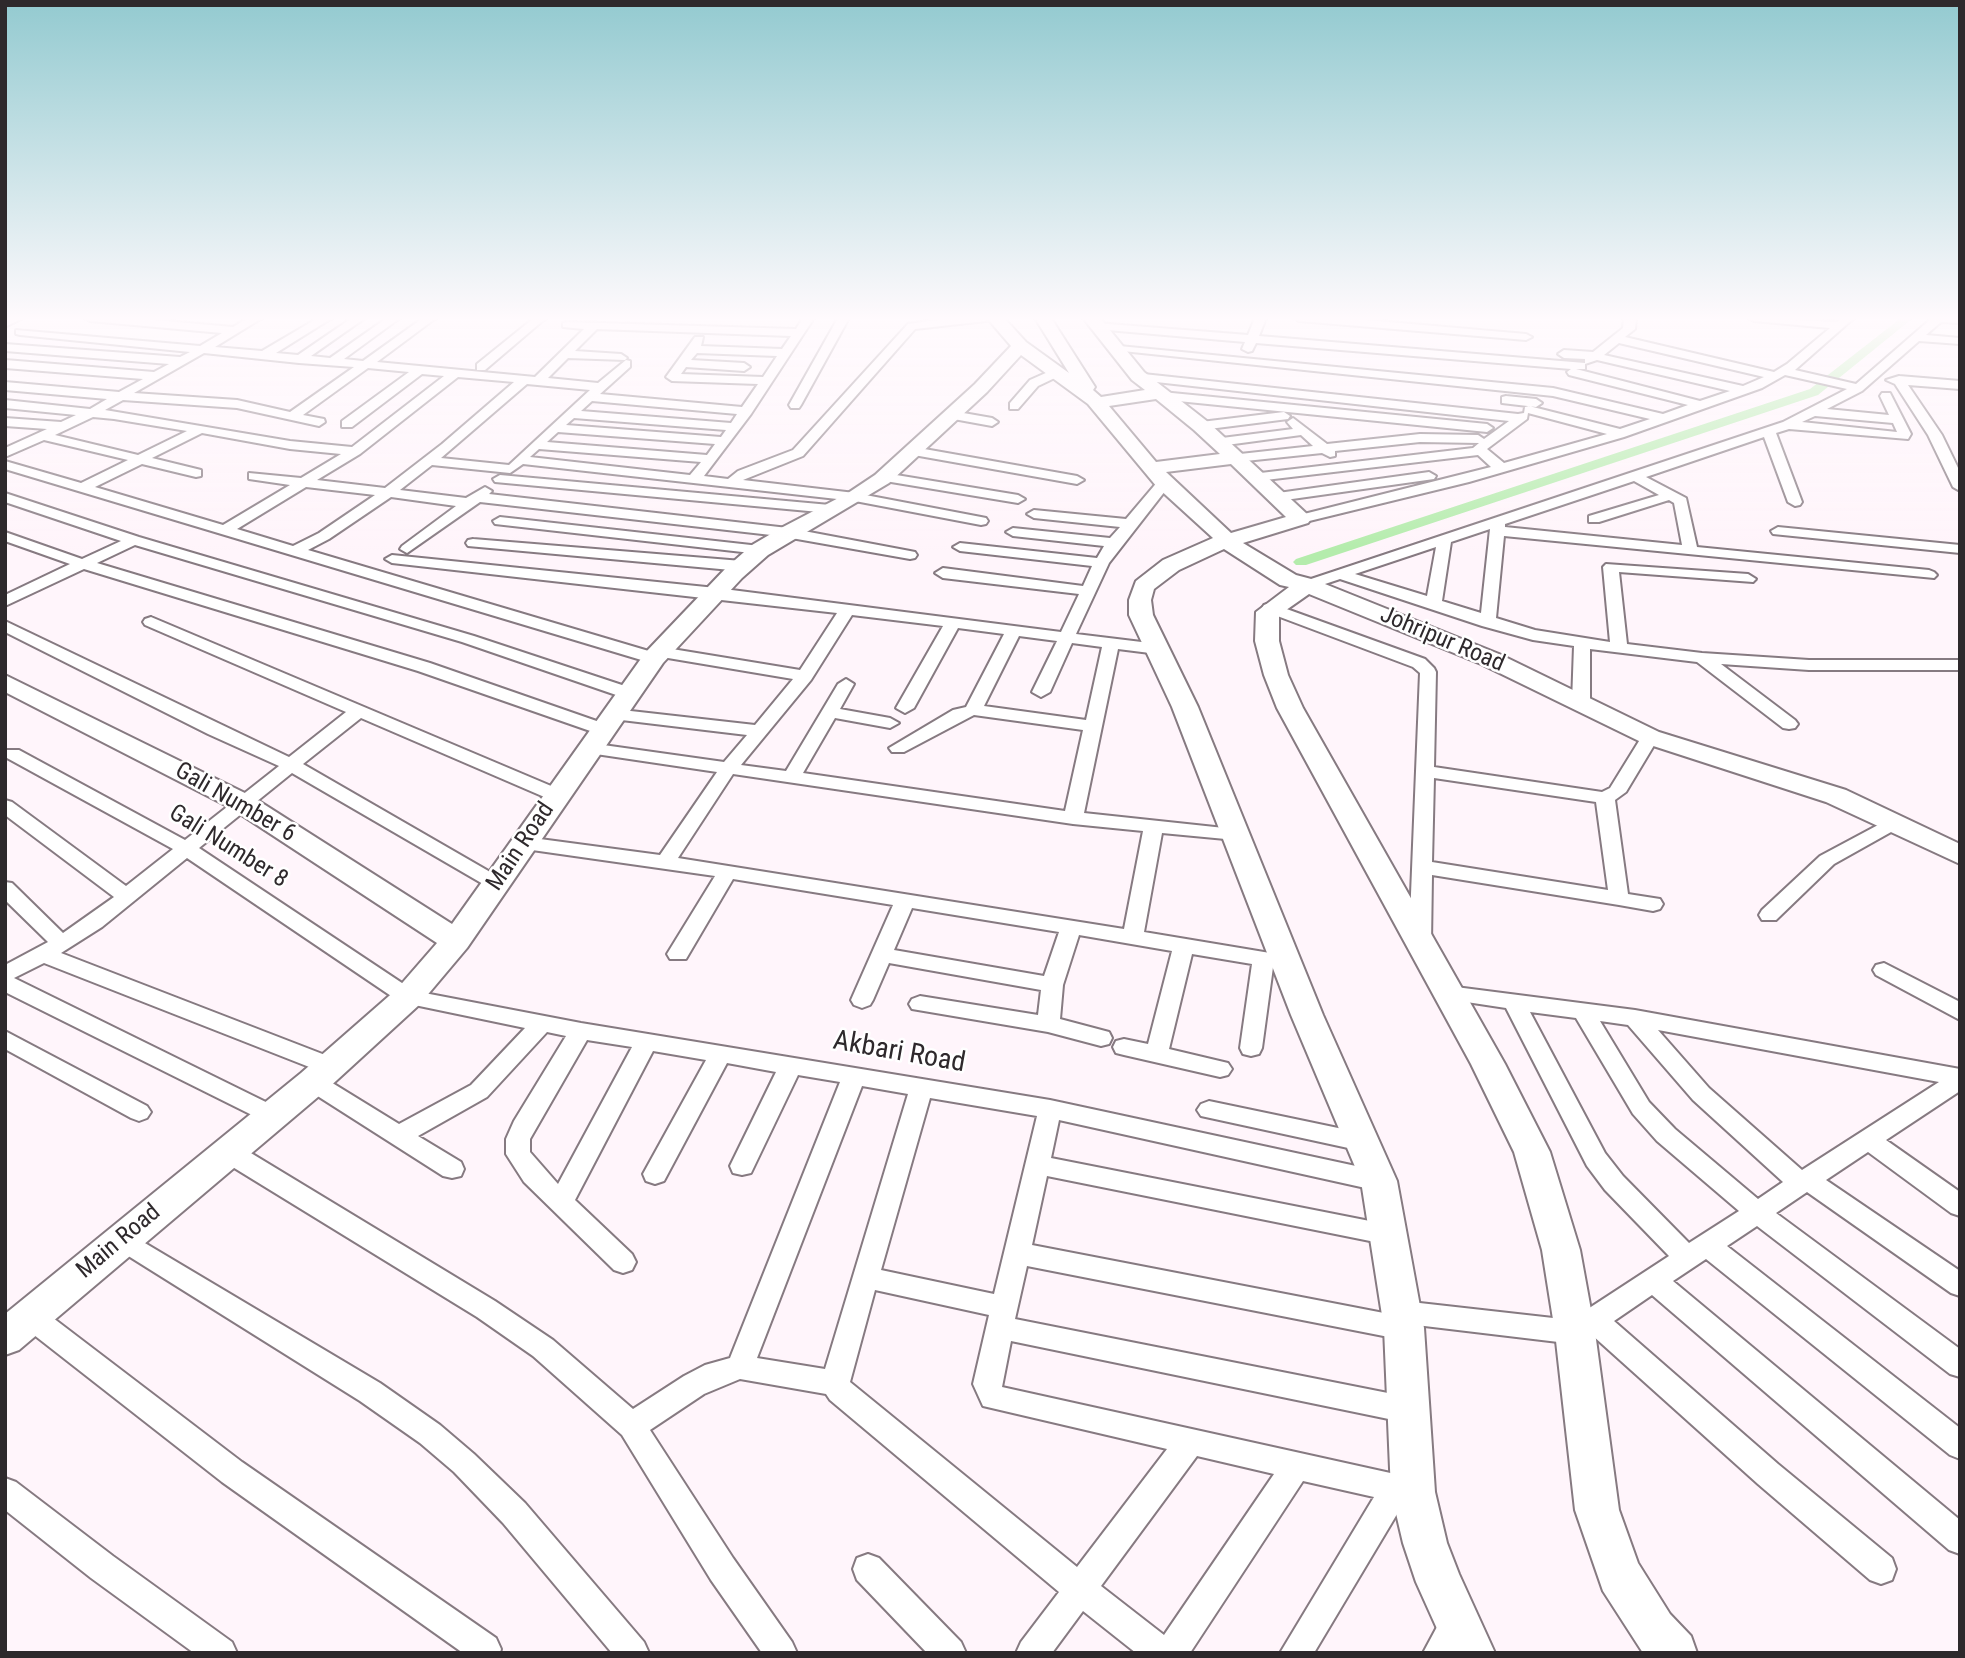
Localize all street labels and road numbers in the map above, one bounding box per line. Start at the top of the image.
street label: Johripur Road [1375,601,1509,679]
street label: Gali Number 6 [170,757,300,849]
street label: Main Road [481,797,561,897]
street label: Gali Number 8 [163,799,293,895]
street label: Akbari Road [830,1025,968,1081]
street label: Main Road [71,1199,167,1285]

